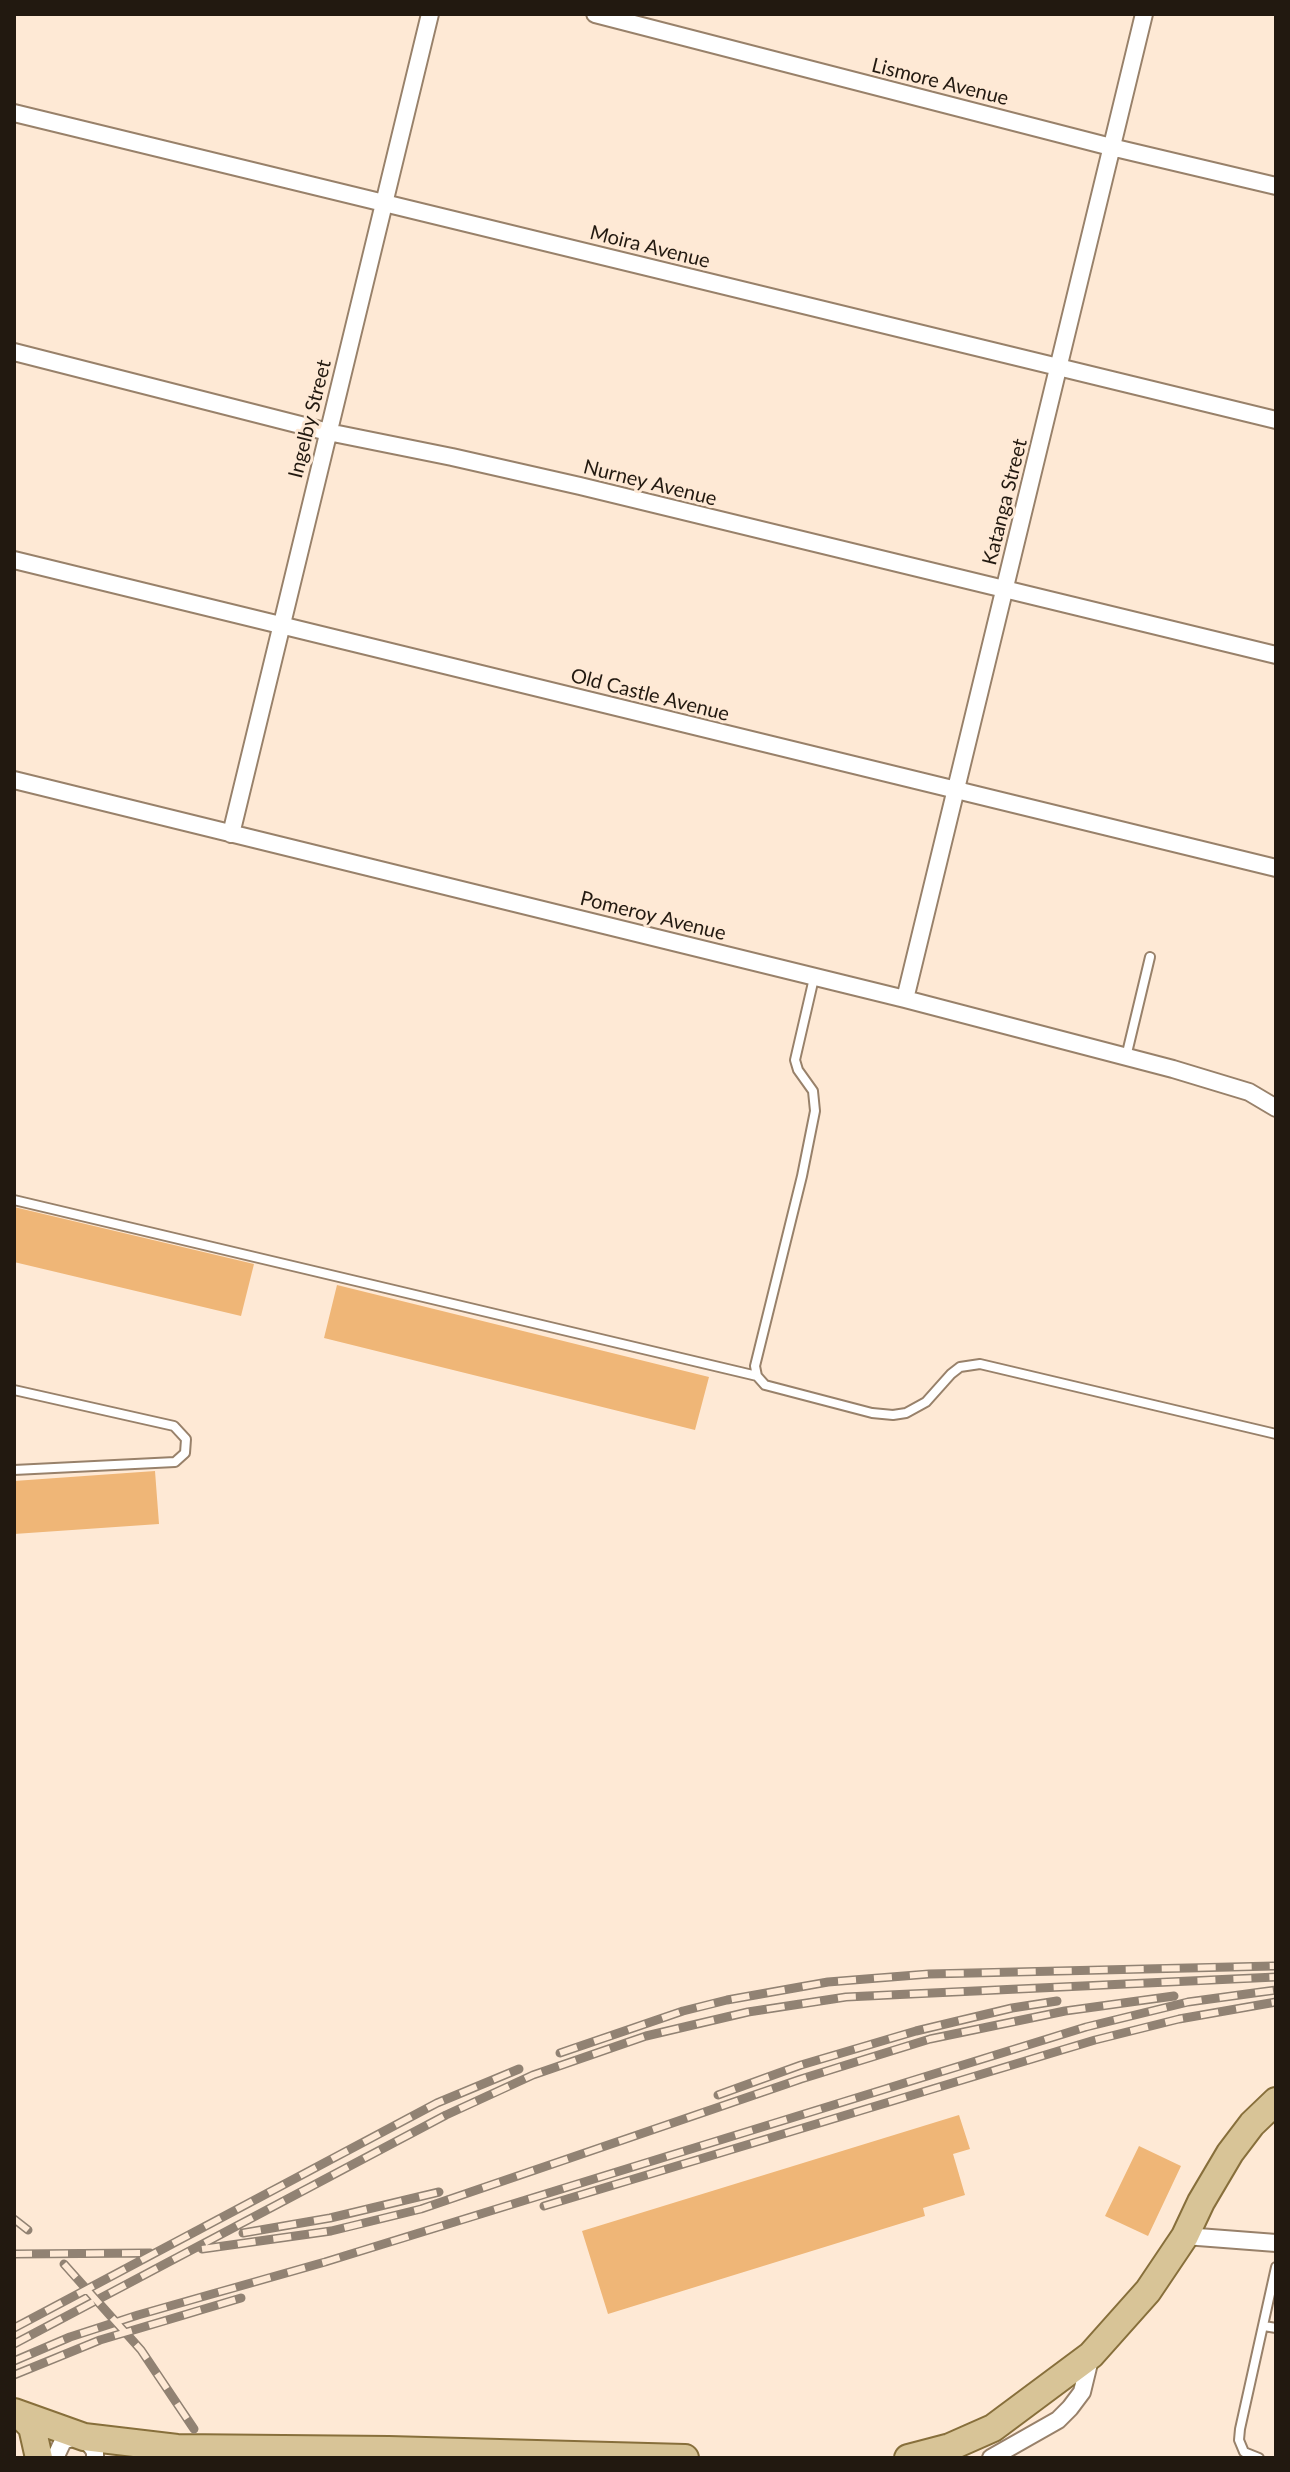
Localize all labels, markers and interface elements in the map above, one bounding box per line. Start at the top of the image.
street label: Lismore Avenue [869,53,1011,111]
street label: Moira Avenue [588,221,712,273]
street label: Ingelby Street [284,357,336,481]
street label: Katanga Street [978,436,1032,568]
street label: Nurney Avenue [581,455,719,511]
street label: Old Castle Avenue [568,664,732,726]
street label: Pomeroy Avenue [578,886,728,946]

